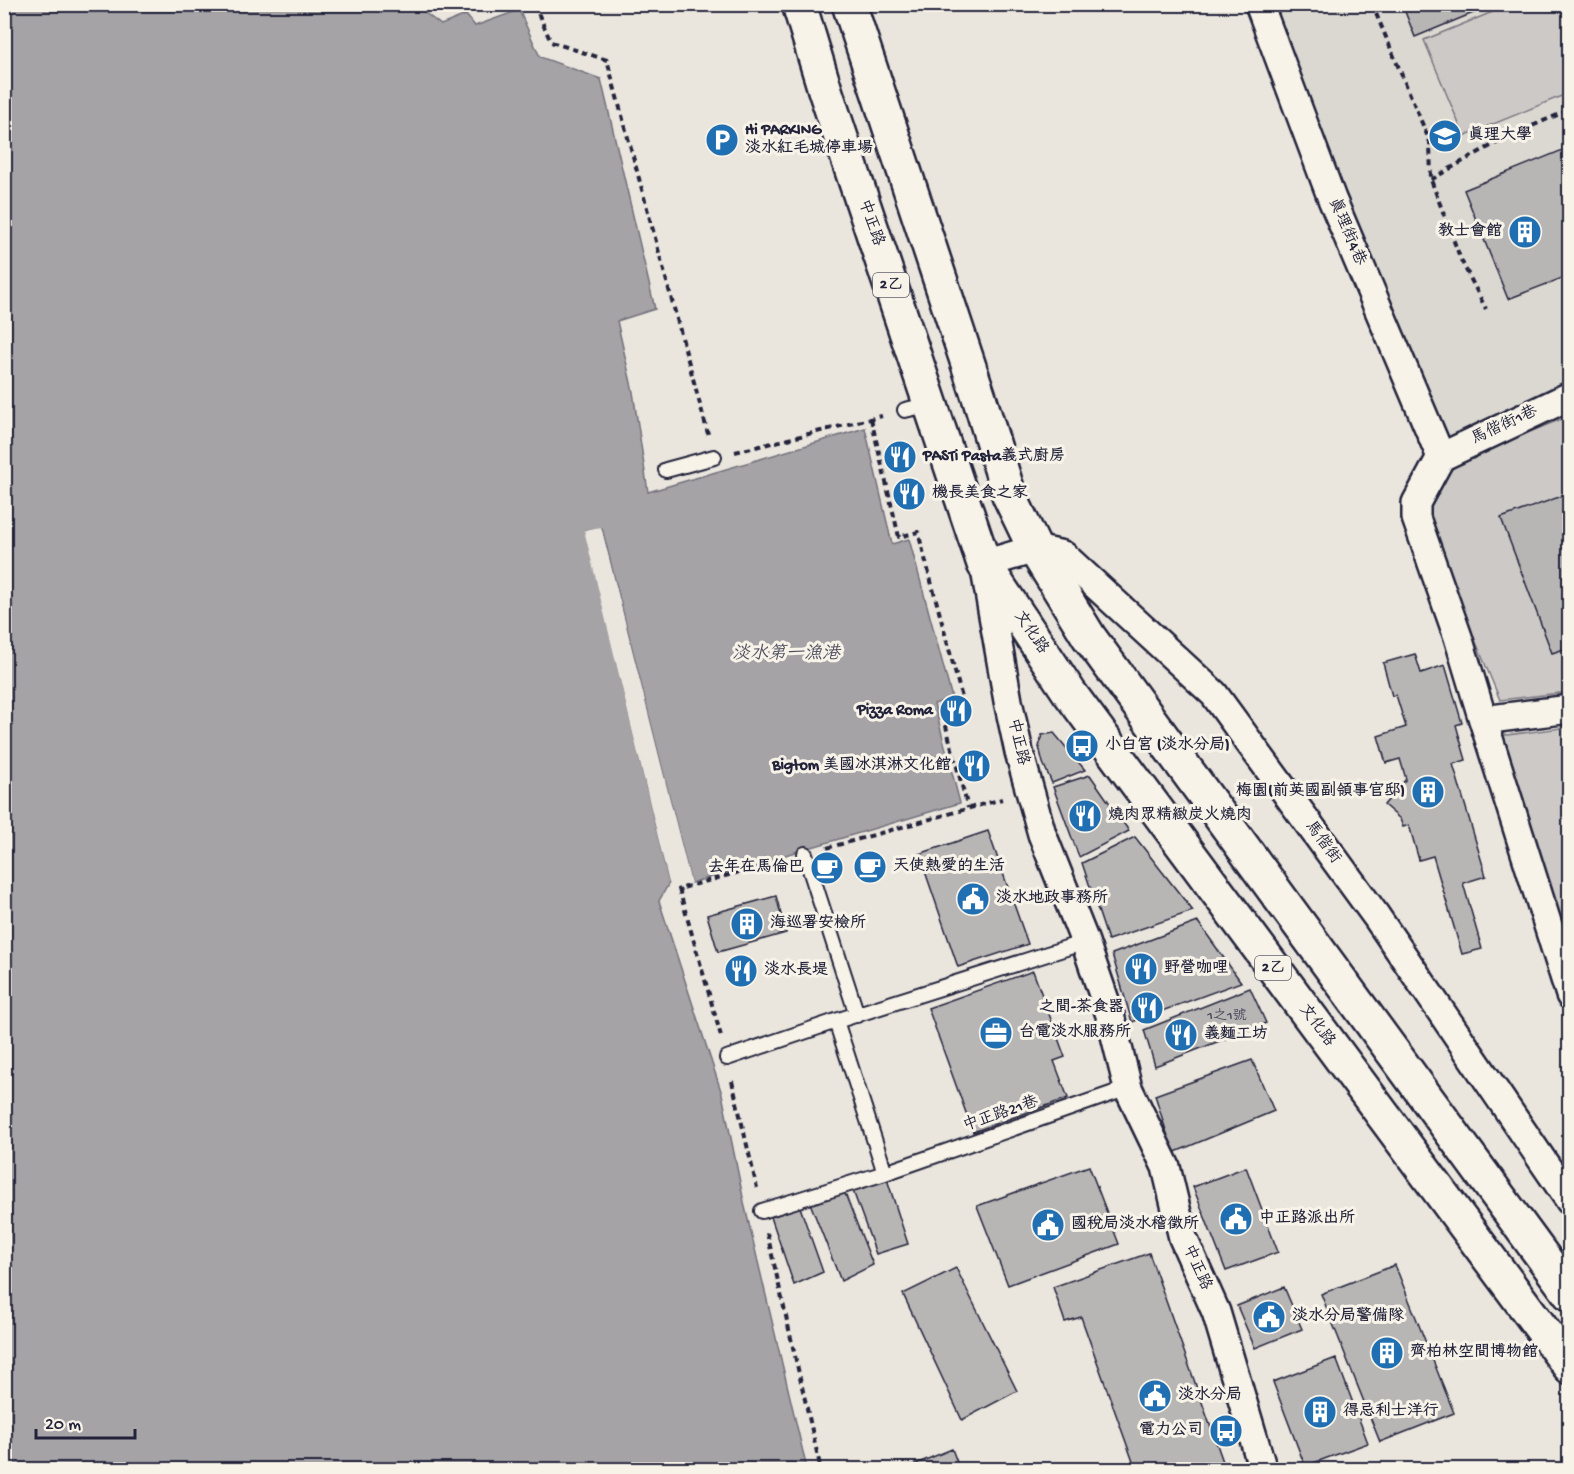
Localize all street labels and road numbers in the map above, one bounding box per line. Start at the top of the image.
street label: 真理街4巷 [1323,195,1371,269]
street label: 中正路 [853,197,889,249]
road number: 2乙 [873,273,909,297]
street label: 馬偕街1巷 [1468,401,1541,450]
street label: 文化路 [1009,607,1053,658]
street label: 中正路 [1002,716,1034,768]
street label: 馬偕街 [1300,817,1345,868]
road number: 2乙 [1255,956,1291,980]
street label: 文化路 [1294,1000,1340,1051]
street label: 中正路21巷 [960,1091,1041,1137]
street label: 中正路 [1178,1241,1216,1294]

